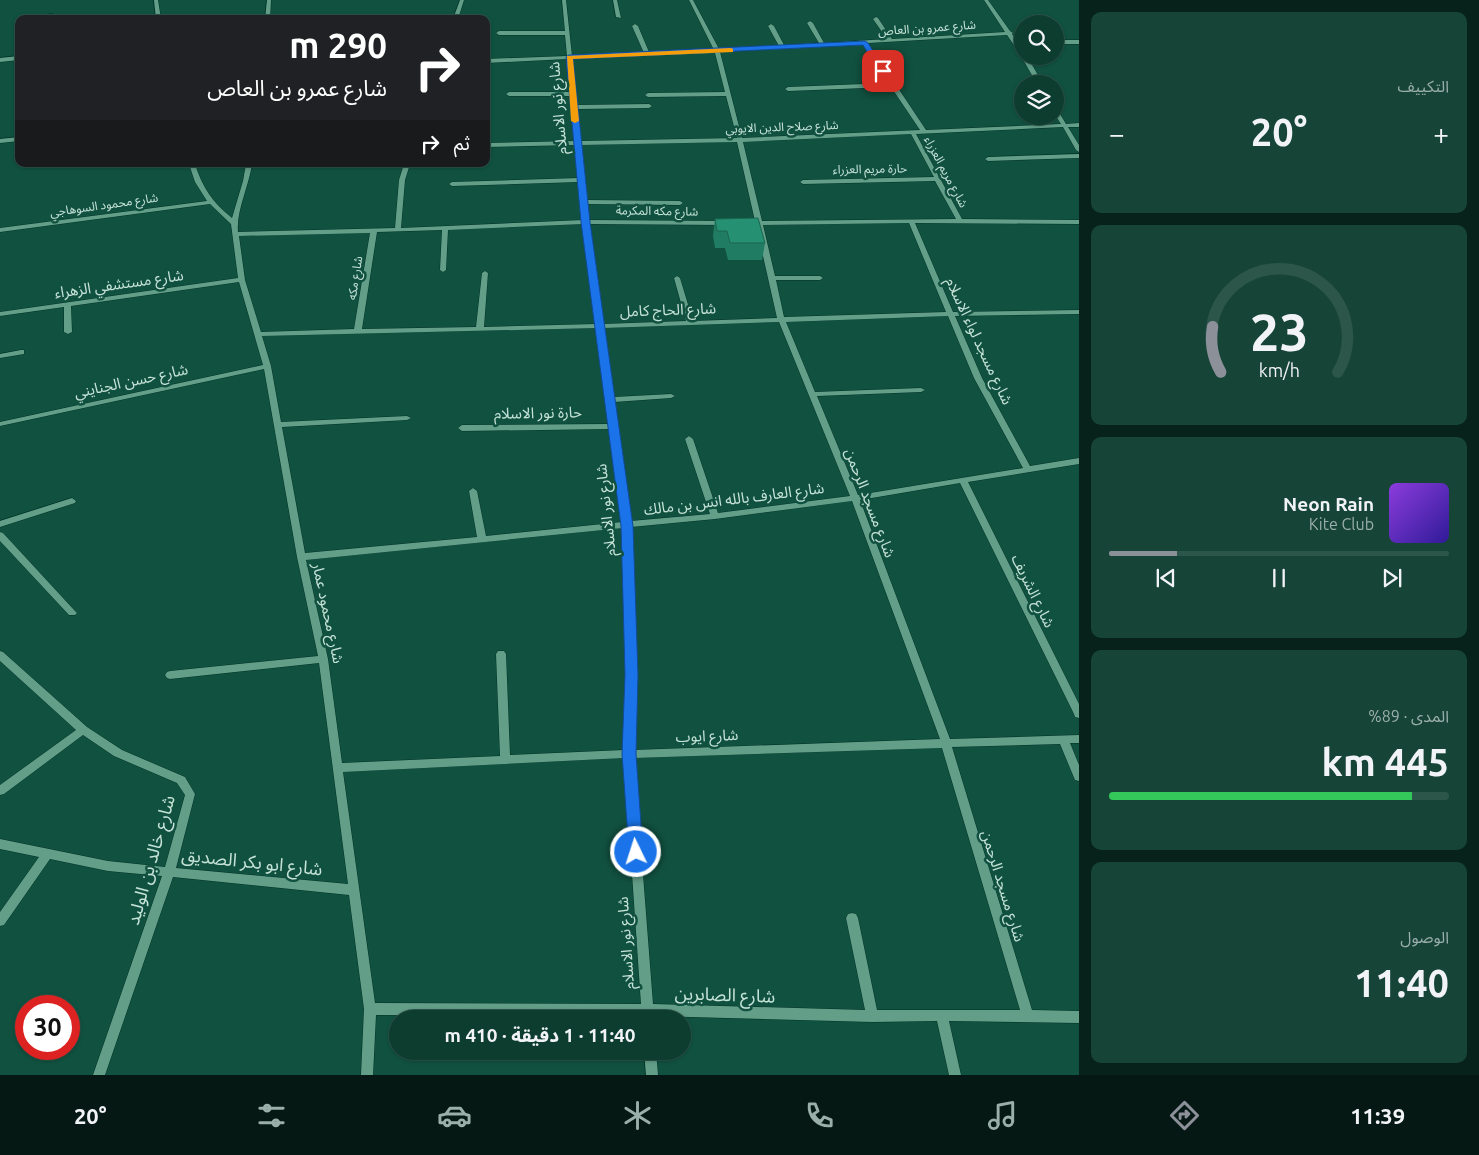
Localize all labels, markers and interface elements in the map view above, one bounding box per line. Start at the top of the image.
map controls [1014,15,1064,125]
button: search [1014,15,1064,65]
street label: شارع عمرو بن العاص [878,18,977,40]
text: 290 m [289,25,387,65]
icon: right [405,35,470,100]
pin [862,50,904,92]
icon: arrive [869,57,897,85]
street label: شارع نور الاسلام [545,60,574,155]
text: شارع عمرو بن العاص [207,75,387,100]
button: layers [1014,75,1064,125]
text: التكييف [1397,77,1449,95]
text: 20° [1251,111,1307,153]
street label: شارع صلاح الدين الايوبي [725,118,839,139]
text: − [1109,118,1125,149]
text: + [1433,118,1449,149]
icon: right [416,130,444,158]
text: ثم [454,132,470,154]
street label: شارع مريم العزراء [920,134,971,211]
street label: حارة مريم العزراء [833,161,908,179]
street label: شارع محمود السوهاجي [49,190,159,222]
street label: شارع مكه المكرمة [616,203,698,221]
street label: شارع مكه [345,255,367,301]
street label: شارع مستشفي الزهراء [53,266,185,305]
street label: شارع مسجد لواء الاسلام [939,274,1017,409]
street label: شارع الحاج كامل [619,299,717,324]
text: 23 [1250,303,1308,361]
street label: شارع حسن الجنايني [72,360,190,405]
text: km/h [1258,360,1300,380]
street label: حارة نور الاسلام [494,403,582,425]
street label: شارع مسجد الرحمن [838,446,899,561]
street label: شارع نور الاسلام [592,462,623,557]
street label: شارع العارف بالله انس بن مالك [643,479,826,522]
text: Neon Rain [1283,493,1374,515]
text: Kite Club [1309,515,1374,533]
street label: شارع الشريف [1005,551,1059,632]
street label: شارع محمود عمار [305,560,348,666]
icon: previous [1152,564,1180,592]
icon: pause [1265,564,1293,592]
icon: next [1378,564,1406,592]
text: المدى · 89% [1368,707,1449,725]
street label: شارع ايوب [675,726,739,749]
text: 445 km [1322,741,1449,783]
street label: شارع خالد بن الوليد [122,793,183,928]
position arrow [609,825,661,877]
street label: شارع مسجد الرحمن [975,828,1029,945]
street label: شارع ابو بكر الصديق [180,844,324,883]
street label: شارع نور الاسلام [614,896,641,990]
text: الوصول [1400,928,1449,946]
text: 11:40 [1354,962,1449,1004]
street label: شارع الصابرين [674,982,776,1011]
speed limit sign: 30 [15,995,80,1060]
text: 11:40 · 1 دقيقة · 410 m [444,1024,636,1046]
icon: filters [254,1098,289,1133]
icon: car [437,1098,472,1133]
icon: climate [620,1098,655,1133]
icon: phone [802,1098,837,1133]
icon: music [985,1098,1020,1133]
icon: directions [1167,1098,1202,1133]
text: 20° [74,1103,107,1128]
text: 11:39 [1350,1103,1405,1128]

